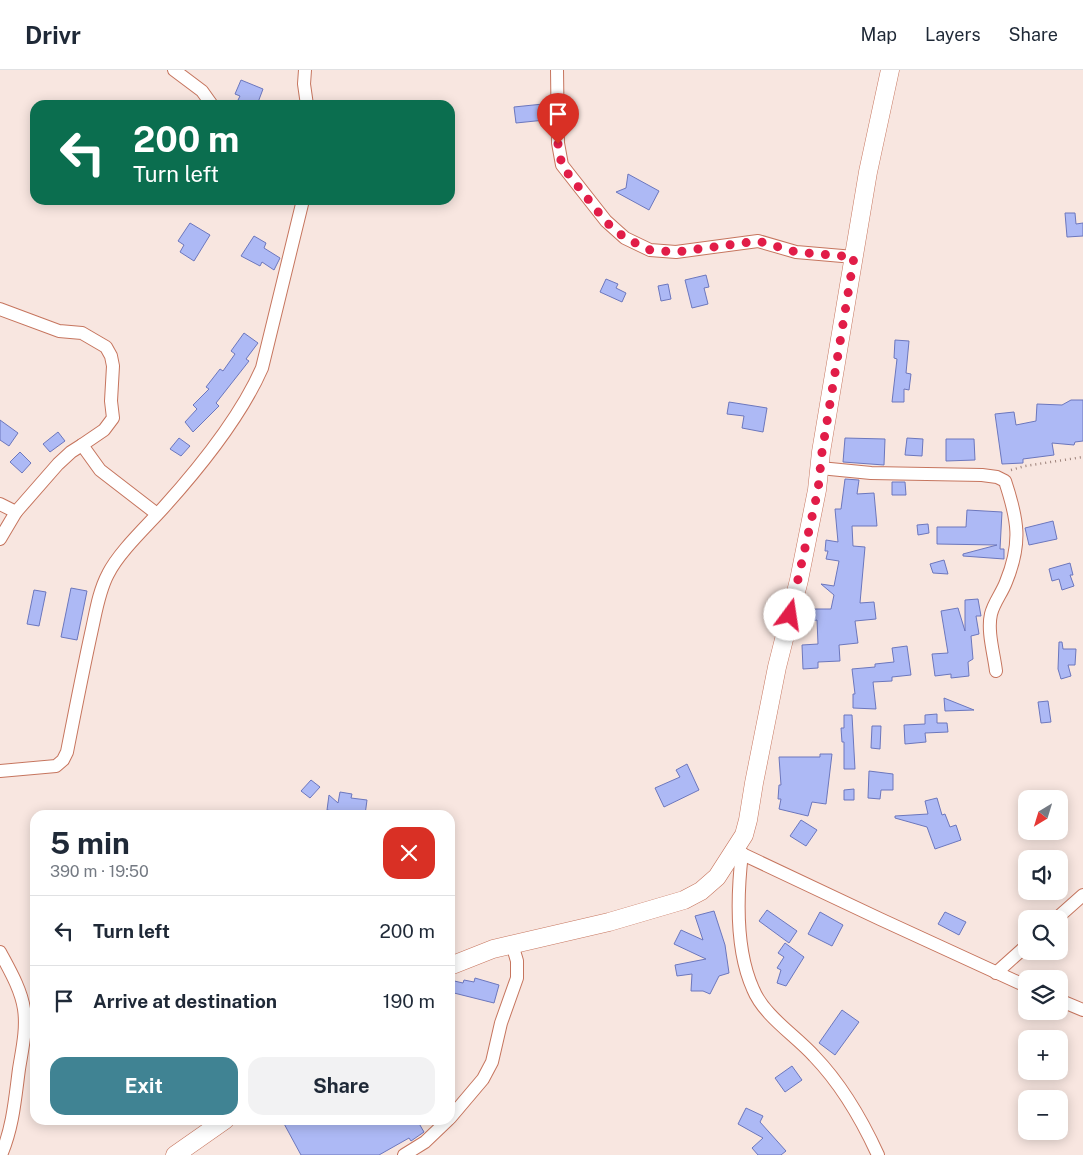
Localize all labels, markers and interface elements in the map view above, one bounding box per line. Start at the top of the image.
text: Drivr [25,21,81,49]
text: Map [861,24,897,45]
text: Layers [925,24,981,45]
text: Share [1009,24,1058,45]
pin [537,93,579,144]
icon: arrive [544,100,572,128]
text: 200 m [133,119,239,160]
icon: left [50,120,115,185]
text: Turn left [133,161,219,187]
position arrow [763,588,815,640]
north arrow [1018,790,1068,840]
map controls [1018,790,1068,1140]
text: 5 min [50,825,130,861]
button: close [383,827,435,879]
button: sound [1018,850,1068,900]
text: 390 m · 19:50 [50,862,149,881]
button: search [1018,910,1068,960]
icon: left [50,917,78,945]
text: Turn left [93,920,170,942]
text: 200 m [379,920,435,942]
button: layers [1018,970,1068,1020]
icon: arrive [50,987,78,1015]
text: Arrive at destination [93,990,277,1012]
text: 190 m [383,990,435,1012]
button: + [1018,1030,1068,1080]
button: Exit [50,1057,238,1115]
button: Share [248,1057,435,1115]
button: − [1018,1090,1068,1140]

